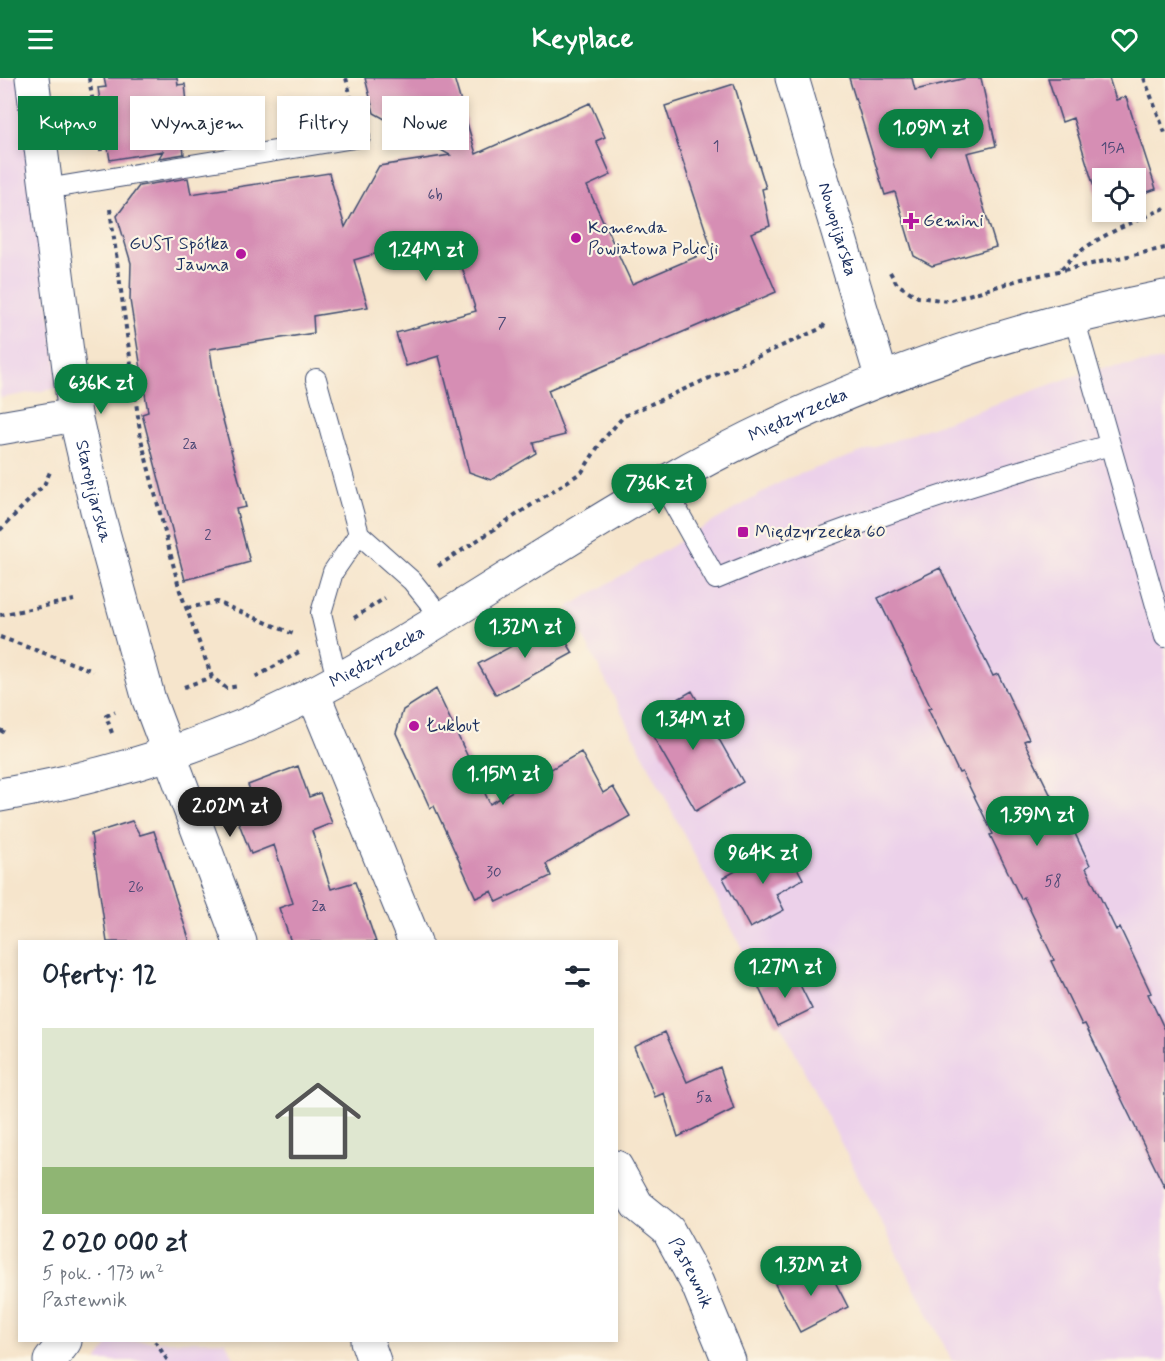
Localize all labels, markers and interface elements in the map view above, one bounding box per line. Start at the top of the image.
text: Keyplace [532,22,633,57]
icon: menu [24,23,57,56]
icon: heart [1108,23,1141,56]
chip: Kupno [18,96,118,150]
chip: Wynajem [130,96,265,150]
chip: Filtry [277,96,370,150]
chip: Nowe [382,96,469,150]
pin: 1.09M zł [869,109,993,160]
text: 1.09M zł [893,115,969,142]
house number: 1 [713,137,719,157]
house number: 15A [1101,139,1125,159]
map controls [1092,168,1146,222]
button: locate [1092,168,1146,222]
street label: Nowopijarska [812,180,863,279]
house number: 6b [427,186,443,206]
place label: Gemini [923,209,983,233]
marker: Gemini [904,214,918,228]
place label: Komenda Powiatowa Policji [588,216,718,261]
pin: 1.24M zł [364,231,488,282]
marker: Komenda Powiatowa Policji [569,231,583,245]
place label: GUST Spółka Jawna [129,232,229,277]
text: 1.24M zł [388,237,464,264]
marker: GUST Spółka Jawna [234,247,248,261]
house number: 7 [497,314,507,334]
pin: 636K zł [46,364,156,415]
text: 636K zł [68,370,134,397]
street label: Międzyrzecka [744,382,851,448]
house number: 2a [182,435,198,455]
street label: Staropijarska [69,438,117,545]
pin: 736K zł [604,464,714,515]
text: 736K zł [625,470,693,497]
place label: Międzyrzecka 60 [755,520,886,544]
marker: Międzyrzecka 60 [736,525,750,539]
house number: 2 [204,526,212,546]
pin: 1.32M zł [463,608,587,659]
text: 1.32M zł [488,614,562,641]
street label: Międzyrzecka [325,620,429,694]
pin: 1.34M zł [631,700,755,751]
text: 1.34M zł [656,706,730,733]
place label: Łukbut [426,714,481,738]
marker: Łukbut [407,719,421,733]
pin: 1.15M zł [441,755,565,806]
text: 1.15M zł [466,761,540,788]
pin: 2.02M zł [168,787,292,838]
text: 2.02M zł [192,793,268,820]
pin: 1.39M zł [975,796,1099,847]
text: 1.39M zł [1000,802,1074,829]
pin: 964K zł [708,834,818,885]
text: 964K zł [728,840,798,867]
house number: 30 [486,863,502,883]
house number: 58 [1044,872,1062,892]
house number: 26 [128,878,144,898]
house number: 2a [311,897,327,917]
pin: 1.27M zł [723,948,847,999]
text: 1.27M zł [748,954,822,981]
text: Oferty: 12 [42,959,157,993]
icon: filters [561,960,594,993]
icon: home [264,1067,372,1175]
house number: 5a [696,1088,713,1108]
text: 2 020 000 zł [42,1226,187,1260]
street label: Pastewnik [663,1233,718,1312]
pin: 1.32M zł [749,1246,873,1297]
text: 1.32M zł [774,1252,848,1279]
text: 5 pok. · 173 m² [42,1260,164,1287]
text: Pastewnik [42,1287,127,1314]

